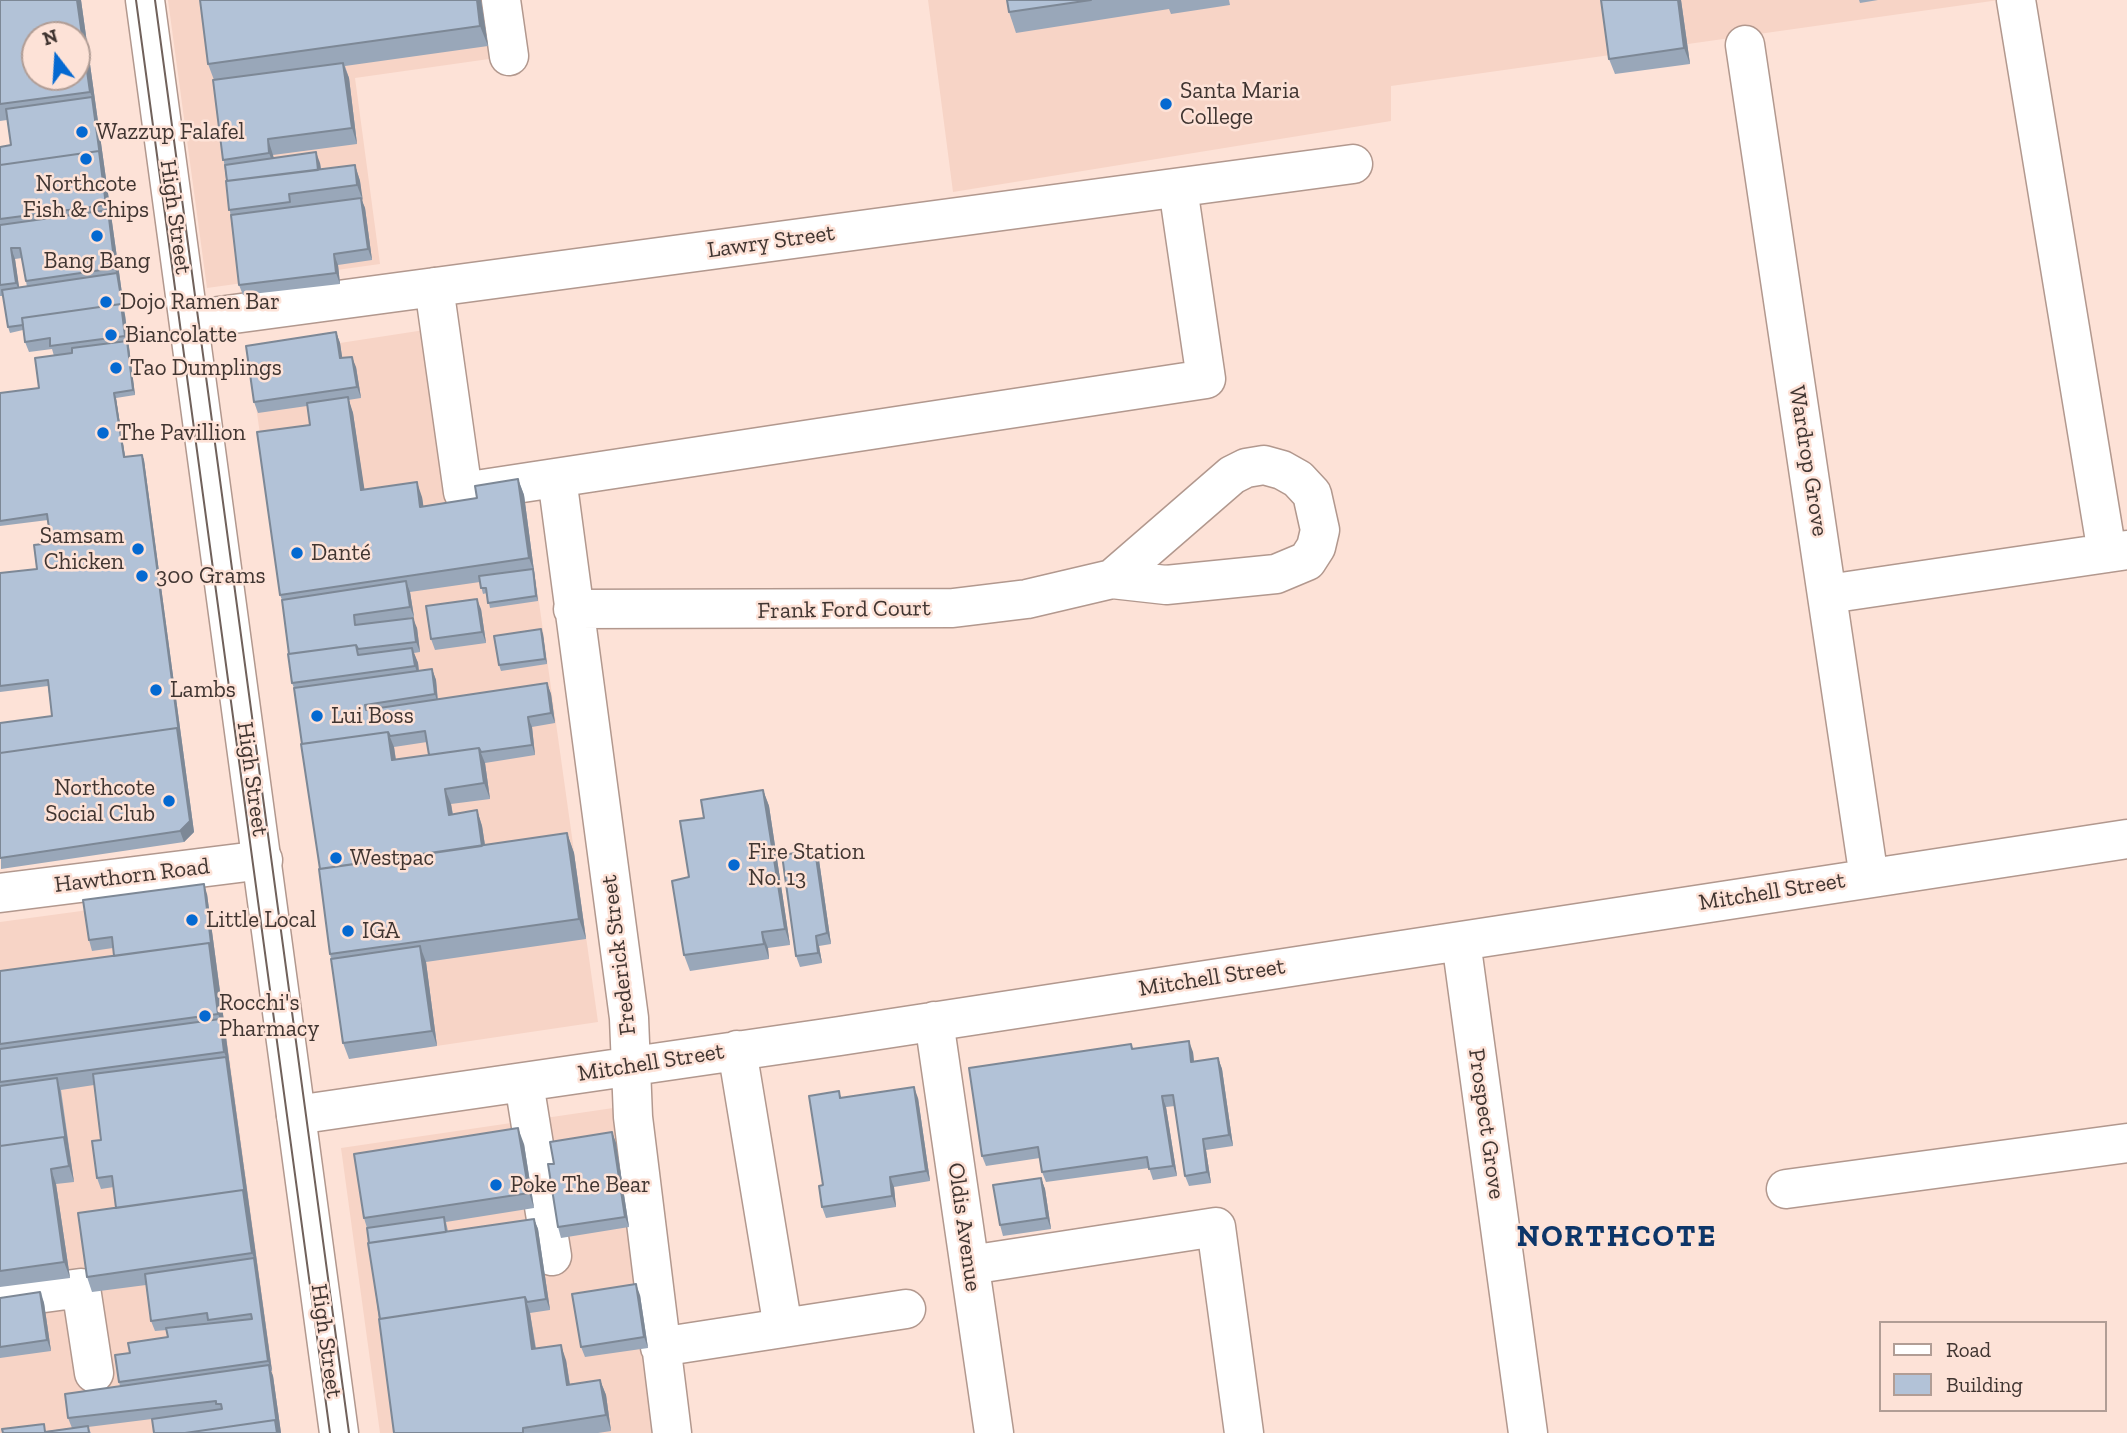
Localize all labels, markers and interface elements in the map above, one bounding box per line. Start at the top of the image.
north arrow [21,21,91,91]
text: N [40,24,61,50]
place label: Santa Maria College [1180,77,1300,131]
marker: Santa Maria College [1158,96,1174,112]
place label: Wazzup Falafel [96,118,245,146]
marker: Wazzup Falafel [74,124,90,140]
marker: Northcote Fish & Chips [78,151,94,167]
street label: High Street [153,158,197,276]
place label: Northcote Fish & Chips [23,170,149,224]
street label: Lawry Street [706,219,836,265]
marker: Bang Bang [89,228,105,244]
place label: Bang Bang [44,247,150,275]
place label: Dojo Ramen Bar [120,288,280,316]
marker: Dojo Ramen Bar [98,294,114,310]
place label: Biancolatte [125,321,237,349]
marker: Biancolatte [103,327,119,343]
place label: Tao Dumplings [130,354,282,382]
marker: Tao Dumplings [108,360,124,376]
street label: Wardrop Grove [1782,384,1834,538]
place label: The Pavillion [117,419,246,447]
marker: The Pavillion [95,425,111,441]
place label: Samsam Chicken [40,522,124,576]
place label: Danté [311,539,371,567]
marker: Samsam Chicken [130,541,146,557]
marker: Danté [289,545,305,561]
place label: 300 Grams [156,562,266,590]
marker: 300 Grams [134,568,150,584]
street label: Frank Ford Court [757,595,931,625]
place label: Lambs [170,676,236,704]
marker: Lambs [148,682,164,698]
place label: Lui Boss [331,702,414,730]
marker: Lui Boss [309,708,325,724]
street label: High Street [230,720,274,838]
place label: Northcote Social Club [45,774,155,828]
marker: Northcote Social Club [161,793,177,809]
place label: Fire Station No. 13 [748,838,865,892]
place label: Westpac [350,844,434,872]
marker: Westpac [328,850,344,866]
street label: Hawthorn Road [53,853,211,899]
marker: Fire Station No. 13 [726,857,742,873]
street label: Mitchell Street [1697,867,1847,917]
street label: Frederick Street [595,873,643,1037]
place label: Little Local [206,906,316,934]
marker: Little Local [184,912,200,928]
place label: IGA [362,917,400,945]
marker: IGA [340,923,356,939]
street label: Mitchell Street [1137,953,1287,1003]
place label: Rocchi's Pharmacy [219,989,319,1043]
marker: Rocchi's Pharmacy [197,1008,213,1024]
street label: Mitchell Street [576,1038,726,1088]
street label: Prospect Grove [1462,1047,1510,1201]
street label: Oldis Avenue [941,1161,987,1293]
place label: Poke The Bear [510,1171,651,1199]
marker: Poke The Bear [488,1177,504,1193]
district label: NORTHCOTE [1518,1219,1716,1255]
street label: High Street [304,1282,348,1400]
legend [1878,1321,2106,1412]
text: Road [1946,1337,1991,1362]
text: Building [1946,1372,2023,1397]

